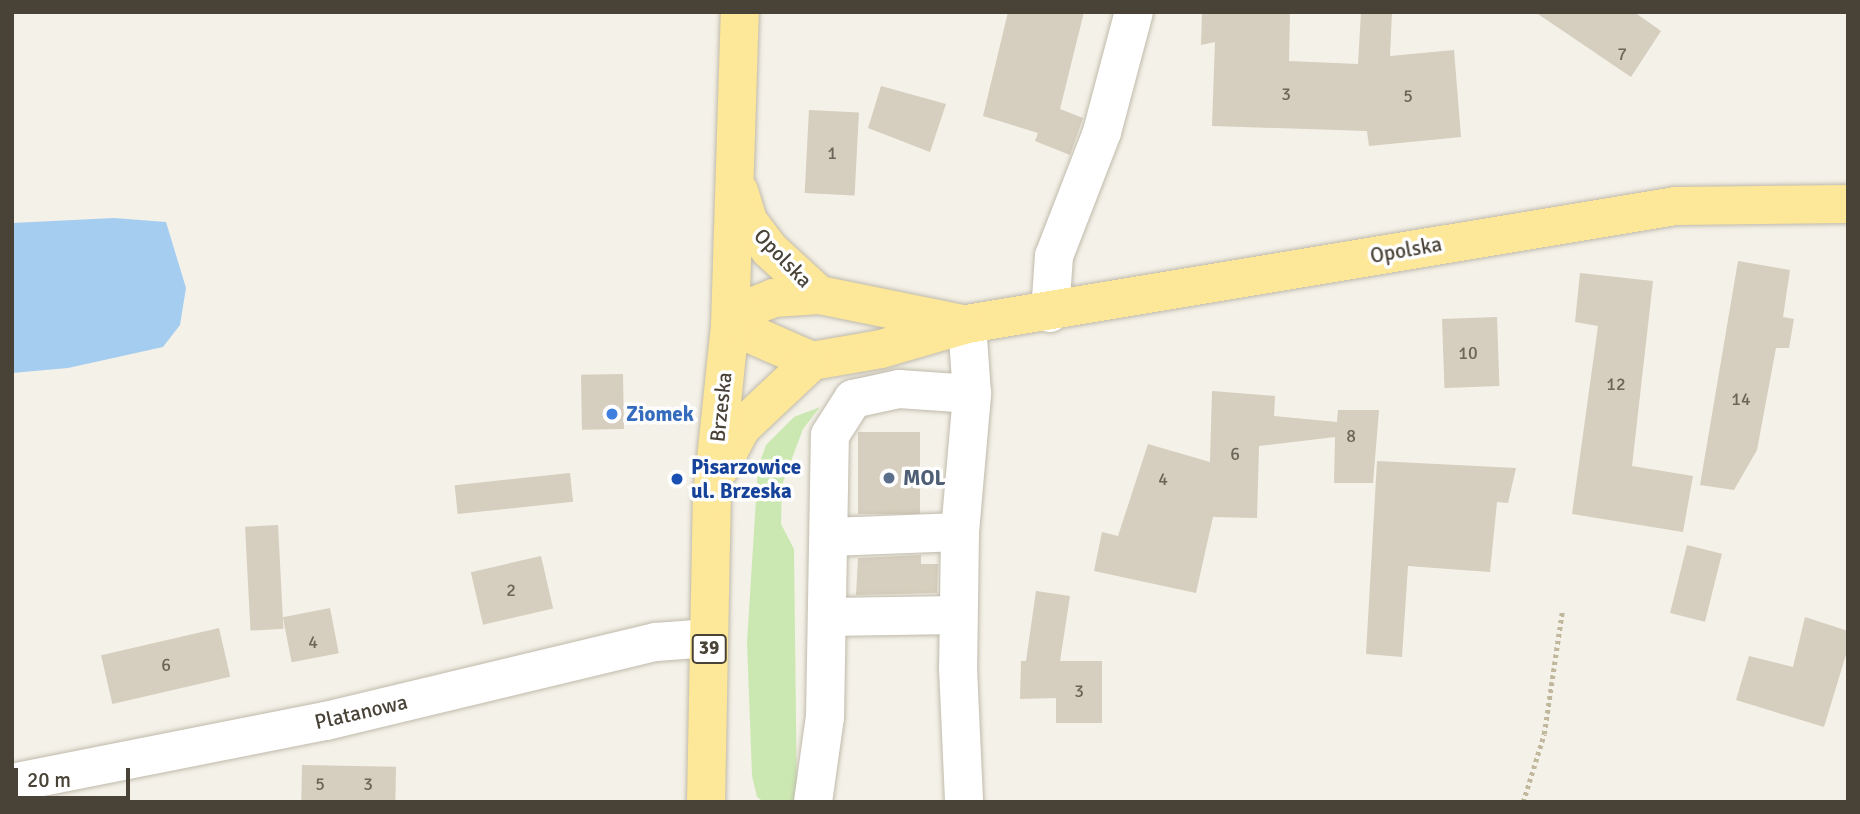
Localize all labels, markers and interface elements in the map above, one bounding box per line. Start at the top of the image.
house number: 7 [1617,43,1627,65]
house number: 3 [1281,83,1291,105]
house number: 5 [1403,85,1413,107]
house number: 1 [827,142,837,164]
street label: Opolska [749,223,817,293]
street label: Opolska [1368,231,1444,269]
house number: 10 [1458,342,1478,364]
street label: Brzeska [705,371,737,443]
house number: 12 [1606,373,1626,395]
house number: 14 [1731,388,1751,410]
place label: Ziomek [626,401,694,427]
marker: Ziomek [604,406,620,422]
house number: 8 [1346,425,1356,447]
house number: 6 [1230,443,1240,465]
place label: Pisarzowice ul. Brzeska [691,454,801,504]
place label: MOL [903,465,945,491]
house number: 4 [1158,468,1168,490]
marker: MOL [881,470,897,486]
marker: Pisarzowice ul. Brzeska [669,471,685,487]
house number: 2 [506,579,516,601]
house number: 4 [308,631,318,653]
road number: 39 [692,634,726,664]
house number: 6 [161,654,171,676]
house number: 3 [1074,680,1084,702]
street label: Platanowa [312,689,410,735]
scale bar [18,754,133,798]
text: 20 m [27,767,71,793]
house number: 5 [315,773,325,795]
house number: 3 [363,773,373,795]

